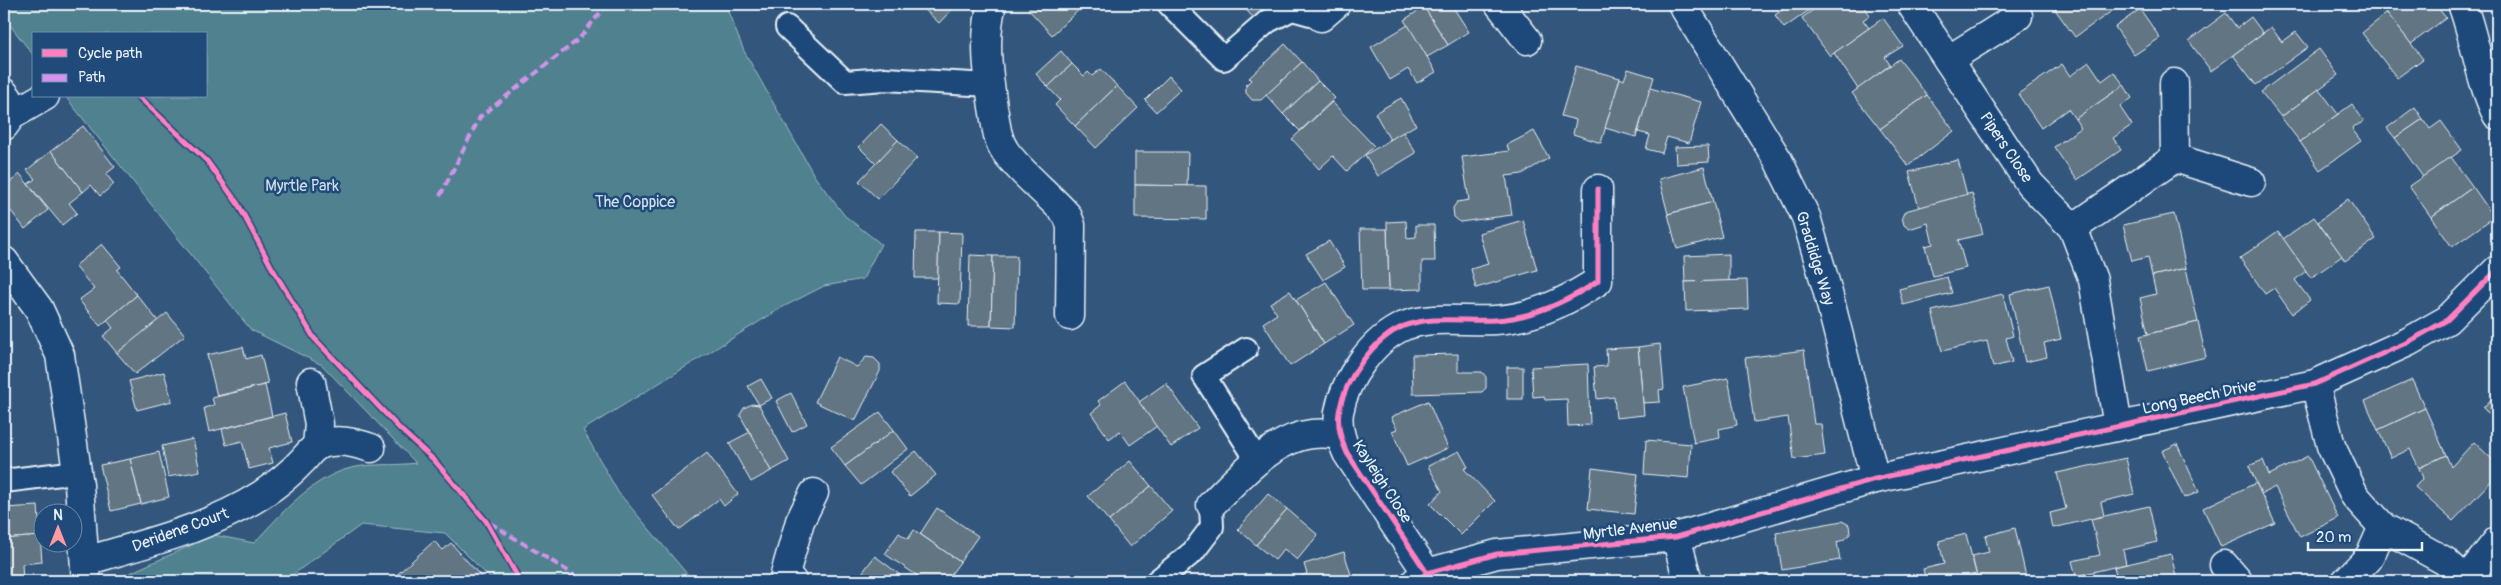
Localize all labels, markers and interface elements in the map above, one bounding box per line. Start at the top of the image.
legend [32,32,208,98]
text: Cycle path [78,44,142,63]
text: Path [78,68,105,87]
street label: Pipers Close [1975,108,2037,187]
park label: Myrtle Park [265,176,339,196]
park label: The Coppice [595,192,675,212]
street label: Graddidge Way [1791,209,1839,308]
street label: Long Beech Drive [2140,375,2258,419]
street label: Kayleigh Close [1348,436,1416,527]
north arrow [32,502,82,552]
street label: Deridene Court [129,503,232,557]
text: N [53,507,63,524]
street label: Myrtle Avenue [1582,513,1679,545]
scale bar [2308,520,2422,552]
text: 20 m [2316,528,2351,547]

